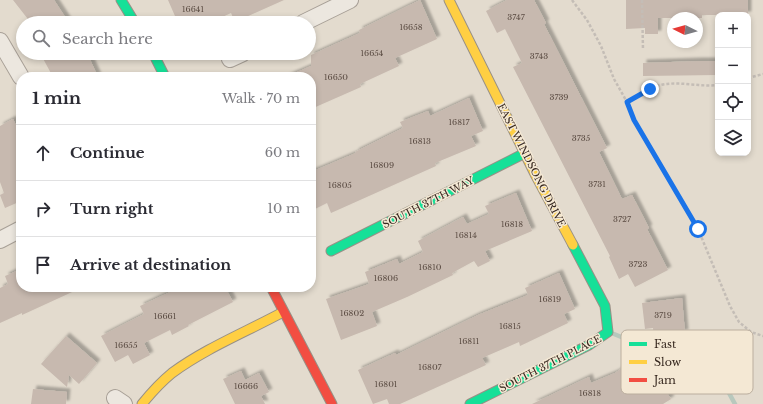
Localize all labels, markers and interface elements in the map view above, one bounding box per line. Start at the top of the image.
house number: 16641 [182,4,204,14]
house number: 3747 [507,12,526,22]
north arrow [667,12,703,48]
map controls [715,12,751,156]
button: + [715,12,751,48]
search box [16,16,316,60]
house number: 16658 [399,22,423,32]
icon: search [30,27,52,49]
text: Search here [62,29,153,48]
house number: 16654 [360,48,384,58]
button: − [715,48,751,84]
house number: 3743 [530,51,548,61]
house number: 16650 [324,72,348,82]
route end [641,80,659,98]
button: locate [715,84,751,120]
text: 1 min [32,88,81,109]
text: Walk · 70 m [222,90,300,107]
house number: 3739 [549,92,569,102]
street label: EAST WINDSONG DRIVE [495,101,568,229]
house number: 16817 [448,117,471,127]
button: layers [715,120,751,156]
house number: 3735 [572,133,591,143]
house number: 16813 [409,136,431,146]
icon: ahead [32,142,54,164]
text: Continue [70,143,145,162]
text: 60 m [265,144,300,161]
house number: 16809 [370,160,394,170]
street label: SOUTH 37TH WAY [380,173,477,231]
house number: 3731 [588,179,606,189]
house number: 16805 [328,180,352,190]
icon: right [32,198,54,220]
text: Turn right [70,199,153,218]
text: 10 m [267,200,300,217]
house number: 3727 [613,214,632,224]
house number: 16818 [501,219,523,229]
route start [689,220,707,238]
house number: 16814 [455,230,477,240]
icon: arrive [32,254,54,276]
text: Arrive at destination [70,255,231,274]
house number: 3723 [629,259,647,269]
house number: 16810 [419,262,442,272]
house number: 16806 [374,273,398,283]
house number: 16819 [539,294,561,304]
house number: 16802 [340,308,364,318]
house number: 3719 [654,310,672,320]
house number: 16661 [154,311,177,321]
house number: 16815 [499,321,521,331]
legend [621,330,753,394]
street label: SOUTH 37TH PLACE [497,332,604,395]
house number: 16811 [459,336,480,346]
text: Fast [654,337,677,351]
house number: 16655 [115,340,138,350]
text: Slow [654,355,682,369]
house number: 16807 [418,362,443,372]
text: Jam [652,373,676,387]
house number: 16801 [375,379,398,389]
house number: 16666 [234,381,258,391]
house number: 16818 [579,388,601,398]

